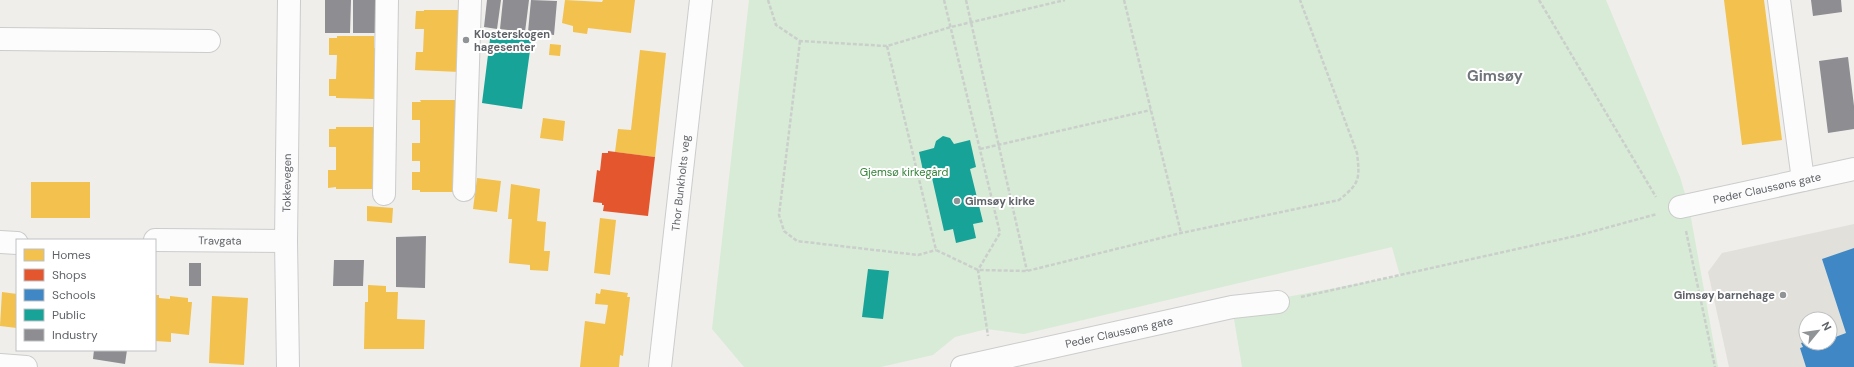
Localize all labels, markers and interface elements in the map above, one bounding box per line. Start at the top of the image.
place label: Klosterskogen hagesenter [474,27,550,54]
marker: Klosterskogen hagesenter [461,35,471,45]
district label: Gimsøy [1467,66,1523,86]
street label: Thor Bunkholts veg [668,134,693,232]
street label: Tokkevegen [279,154,294,212]
park label: Gjemsø kirkegård [860,165,948,179]
street label: Peder Claussøns gate [1712,169,1822,207]
place label: Gimsøy kirke [965,194,1035,208]
marker: Gimsøy kirke [952,196,962,206]
street label: Travgata [198,233,242,248]
legend [16,239,156,351]
text: Homes [52,247,91,263]
text: Shops [52,267,87,283]
text: Schools [52,287,96,303]
place label: Gimsøy barnehage [1674,288,1775,302]
marker: Gimsøy barnehage [1778,290,1788,300]
text: Public [52,307,86,323]
north arrow [1798,311,1838,351]
street label: Peder Claussøns gate [1064,313,1174,351]
text: N [1819,319,1835,333]
text: Industry [52,327,98,343]

